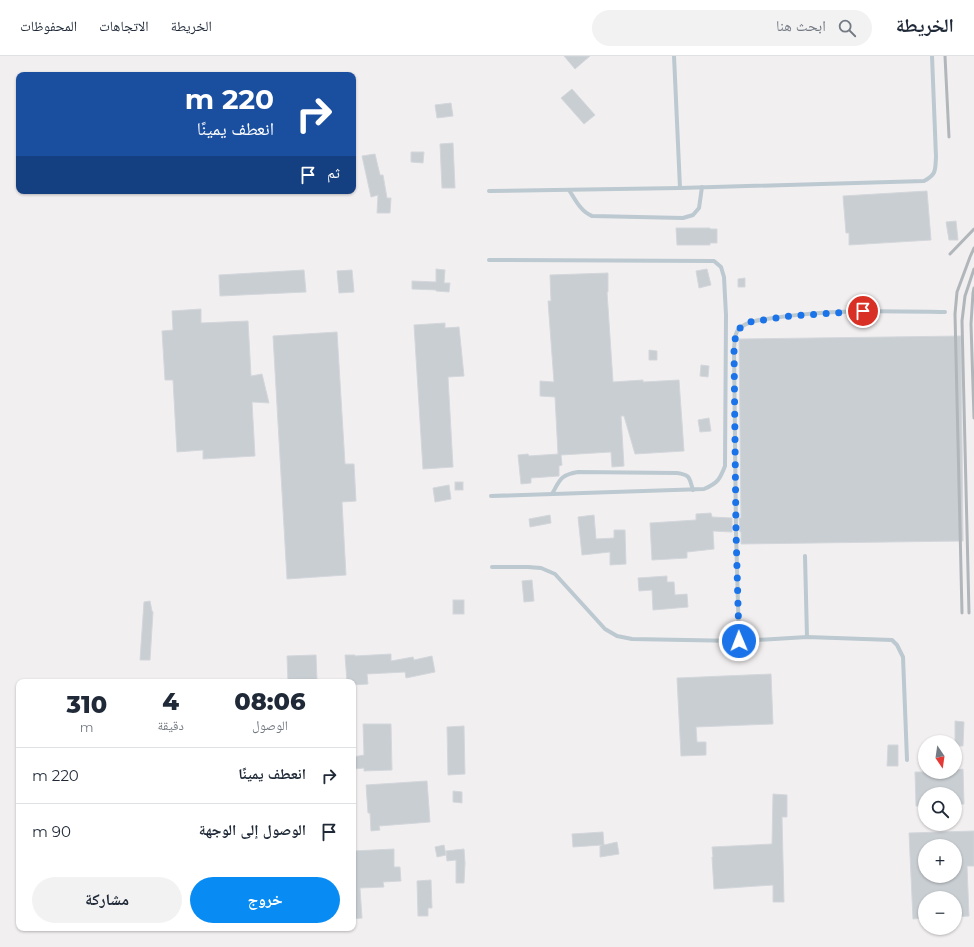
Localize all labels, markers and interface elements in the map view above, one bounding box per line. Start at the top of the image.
search box [592,10,872,46]
text: الخريطة [896,14,954,37]
text: ابحث هنا [776,16,826,35]
text: المحفوظات [20,17,77,35]
text: الاتجاهات [99,17,149,35]
text: الخريطة [171,17,212,35]
icon: search [836,17,858,39]
text: 220 m [185,82,274,116]
icon: right [288,88,340,140]
text: انعطف يمينًا [197,118,274,140]
text: ثم [327,163,340,182]
icon: arrive [297,164,319,186]
pin [846,294,880,328]
icon: arrive [852,300,874,322]
position arrow [718,620,760,662]
text: 4 [162,687,179,716]
text: 08:06 [234,687,306,716]
text: 310 [66,690,107,719]
text: دقيقة [157,717,184,733]
text: الوصول [252,717,288,733]
text: m [80,719,94,735]
north arrow [918,735,962,779]
map controls [918,735,962,935]
text: انعطف يمينًا [238,764,306,783]
icon: right [318,765,340,787]
text: 220 m [32,766,79,785]
button: search [918,787,962,831]
text: الوصول إلى الوجهة [199,820,306,839]
icon: arrive [318,821,340,843]
text: 90 m [32,822,71,841]
button: + [918,839,962,883]
button: مشاركة [32,877,182,923]
button: خروج [190,877,340,923]
button: − [918,891,962,935]

